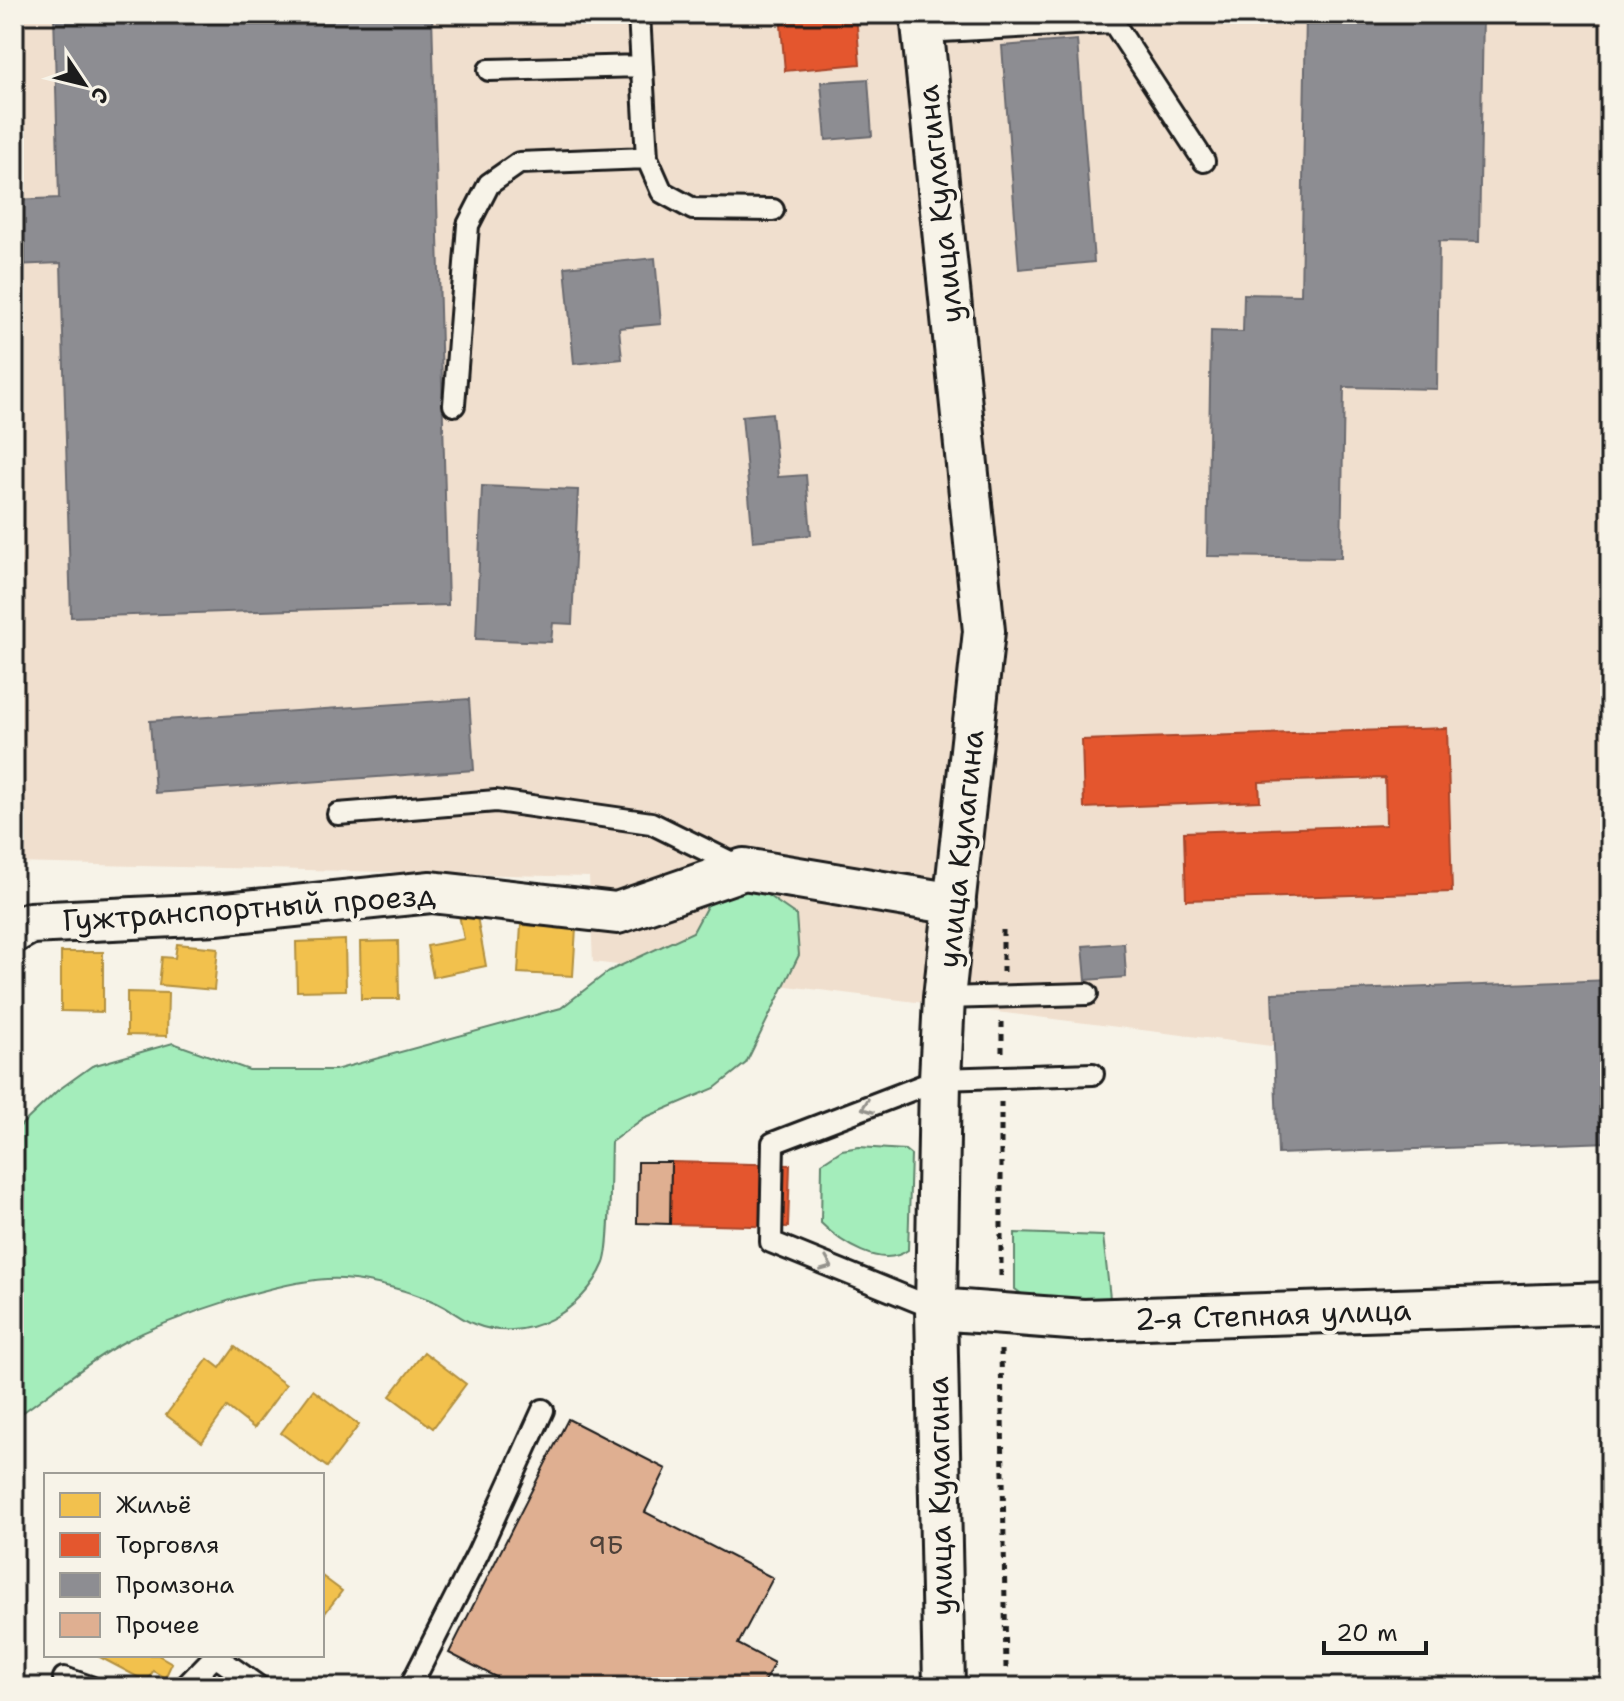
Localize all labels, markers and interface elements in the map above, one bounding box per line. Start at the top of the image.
north arrow [44,44,124,124]
text: С [84,81,116,109]
street label: улица Кулагина [907,83,972,325]
street label: улица Кулагина [928,727,993,970]
street label: Гужтранспортный проезд [61,874,437,941]
one-way arrow [861,1097,875,1114]
one-way arrow [819,1255,833,1272]
street label: 2-я Степная улица [1134,1289,1412,1340]
street label: улица Кулагина [917,1376,962,1616]
legend [44,1473,324,1657]
text: Жильё [116,1489,192,1521]
house number: 9Б [588,1527,624,1562]
text: Торговля [116,1529,219,1561]
text: Промзона [116,1569,234,1601]
scale bar [1324,1605,1426,1655]
text: Прочее [116,1609,200,1641]
text: 20 m [1336,1617,1398,1649]

